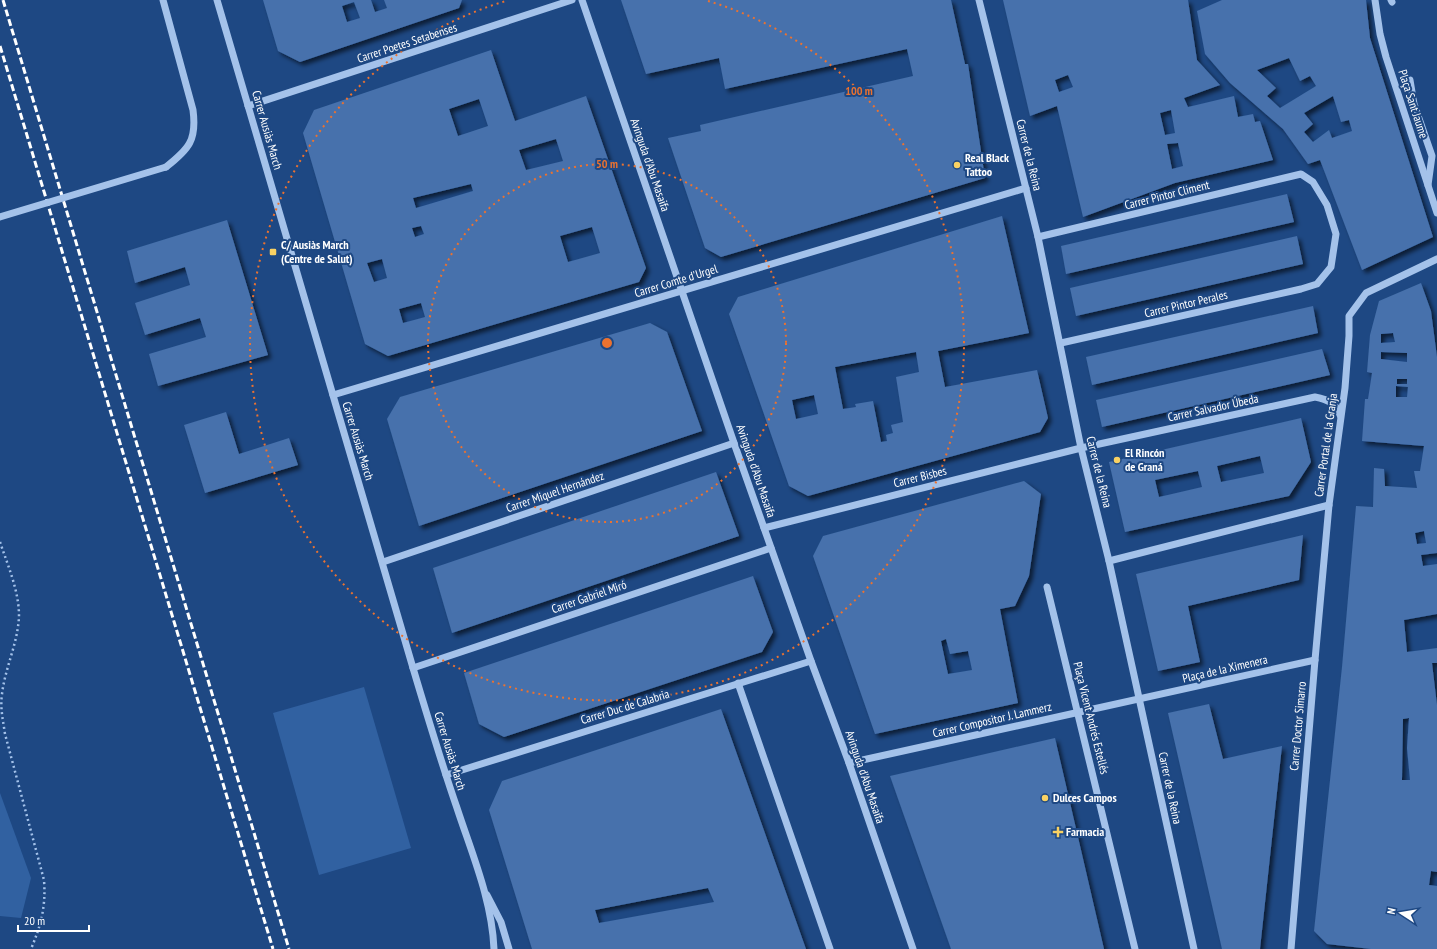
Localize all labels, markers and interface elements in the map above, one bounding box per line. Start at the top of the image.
street label: Carrer Poetes Setabenses [355,19,459,66]
street label: Plaça Sant Jaume [1395,68,1432,140]
text: 100 m [845,83,873,98]
street label: Carrer Ausiàs March [249,89,286,171]
street label: Avinguda d'Abu Masaifa [628,116,673,213]
street label: Carrer de la Reina [1013,118,1046,192]
place label: Real Black Tattoo [965,150,1009,179]
text: 50 m [596,156,618,171]
marker: Real Black Tattoo [952,160,962,170]
street label: Carrer Pintor Climent [1123,177,1212,212]
place label: C/ Ausiàs March (Centre de Salut) [281,237,353,266]
marker: C/ Ausiàs March (Centre de Salut) [268,247,278,257]
street label: Carrer Comte d'Urgel [632,261,719,300]
street label: Carrer Pintor Perales [1143,287,1229,320]
centre of rings [600,336,614,350]
street label: Carrer Salvador Úbeda [1166,391,1260,424]
street label: Carrer Portal de la Granja [1311,392,1340,498]
street label: Carrer Ausiàs March [339,400,378,482]
street label: Avinguda d'Abu Masaifa [734,422,779,519]
street label: Carrer de la Reina [1083,435,1116,509]
place label: El Rincón de Graná [1125,445,1164,474]
marker: El Rincón de Graná [1112,455,1122,465]
street label: Carrer Bisbes [892,463,948,490]
street label: Carrer Miquel Hernández [504,468,606,515]
street label: Carrer Gabriel Miró [549,577,628,616]
street label: Plaça de la Ximenera [1181,651,1269,686]
street label: Plaça Vicent Andrés Estellés [1070,660,1113,776]
street label: Carrer Doctor Simarro [1286,681,1309,771]
street label: Carrer Duc de Calabria [579,686,671,727]
street label: Carrer Compositor J. Lammerz [931,699,1053,740]
street label: Carrer Ausiàs March [431,710,470,792]
street label: Avinguda d'Abu Masaifa [843,728,888,825]
street label: Carrer de la Reina [1156,751,1185,825]
place label: Dulces Campos [1053,790,1117,805]
marker: Dulces Campos [1040,793,1050,803]
place label: Farmacia [1066,824,1104,839]
marker: Farmacia [1053,827,1063,837]
north arrow [1381,893,1421,933]
scale bar [18,907,89,933]
text: N [1384,907,1399,915]
text: 20 m [24,913,45,928]

